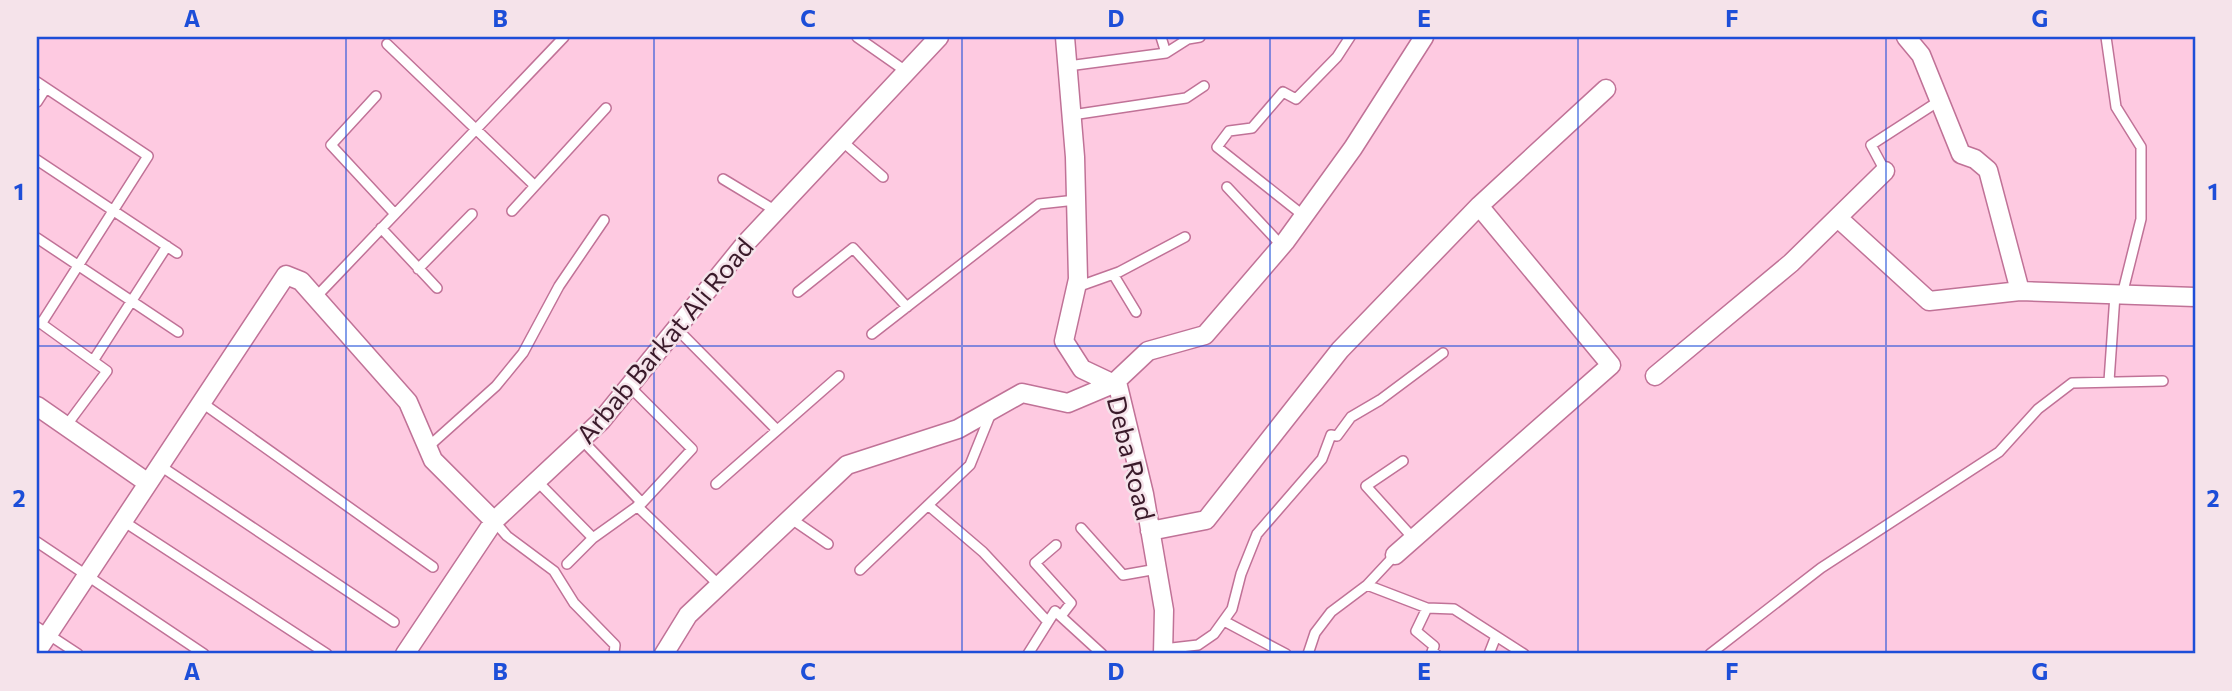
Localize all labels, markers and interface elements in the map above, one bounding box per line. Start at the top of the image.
text: A [184,4,201,32]
text: B [492,4,508,32]
text: C [800,4,816,32]
text: D [1108,4,1125,32]
text: E [1417,4,1431,32]
text: F [1725,4,1739,32]
text: G [2032,4,2048,32]
text: 1 [14,177,24,205]
text: 1 [2208,177,2218,205]
street label: Arbab Barkat Ali Road [569,231,759,449]
street label: Deba Road [1102,392,1162,524]
text: 2 [12,484,26,512]
text: 2 [2206,484,2220,512]
text: A [184,657,201,685]
text: B [492,657,508,685]
text: C [800,657,816,685]
text: D [1108,657,1125,685]
text: E [1417,657,1431,685]
text: F [1725,657,1739,685]
text: G [2032,657,2048,685]

